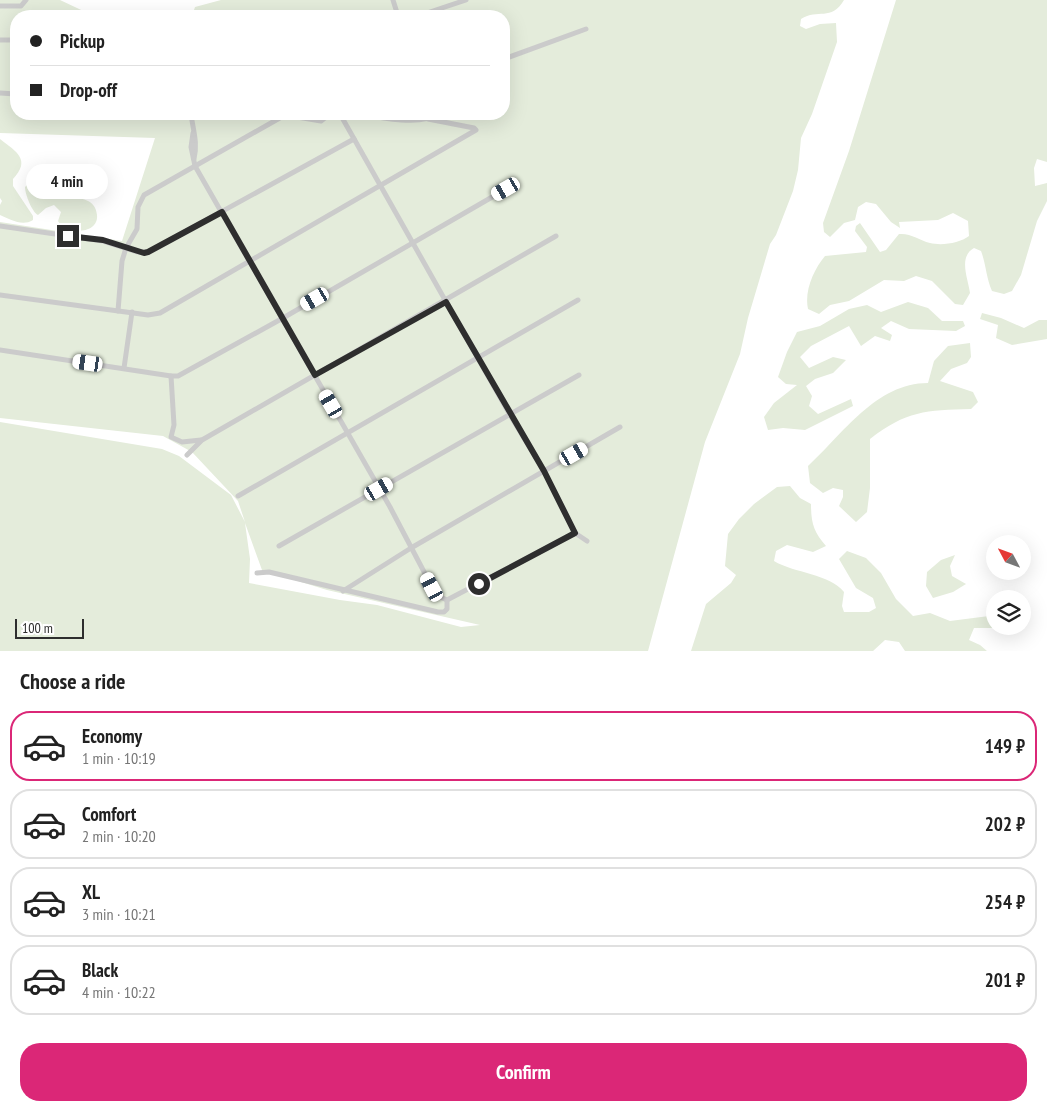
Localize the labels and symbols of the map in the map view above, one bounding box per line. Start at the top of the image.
callout: 4 min [27,164,109,198]
car [489,175,522,203]
route end [57,225,79,247]
car [298,285,331,313]
car [72,353,103,373]
car [317,387,344,421]
car [557,440,590,468]
car [362,475,395,503]
north arrow [986,535,1031,580]
car [418,570,445,604]
route start [468,573,490,595]
scale bar [15,616,84,639]

